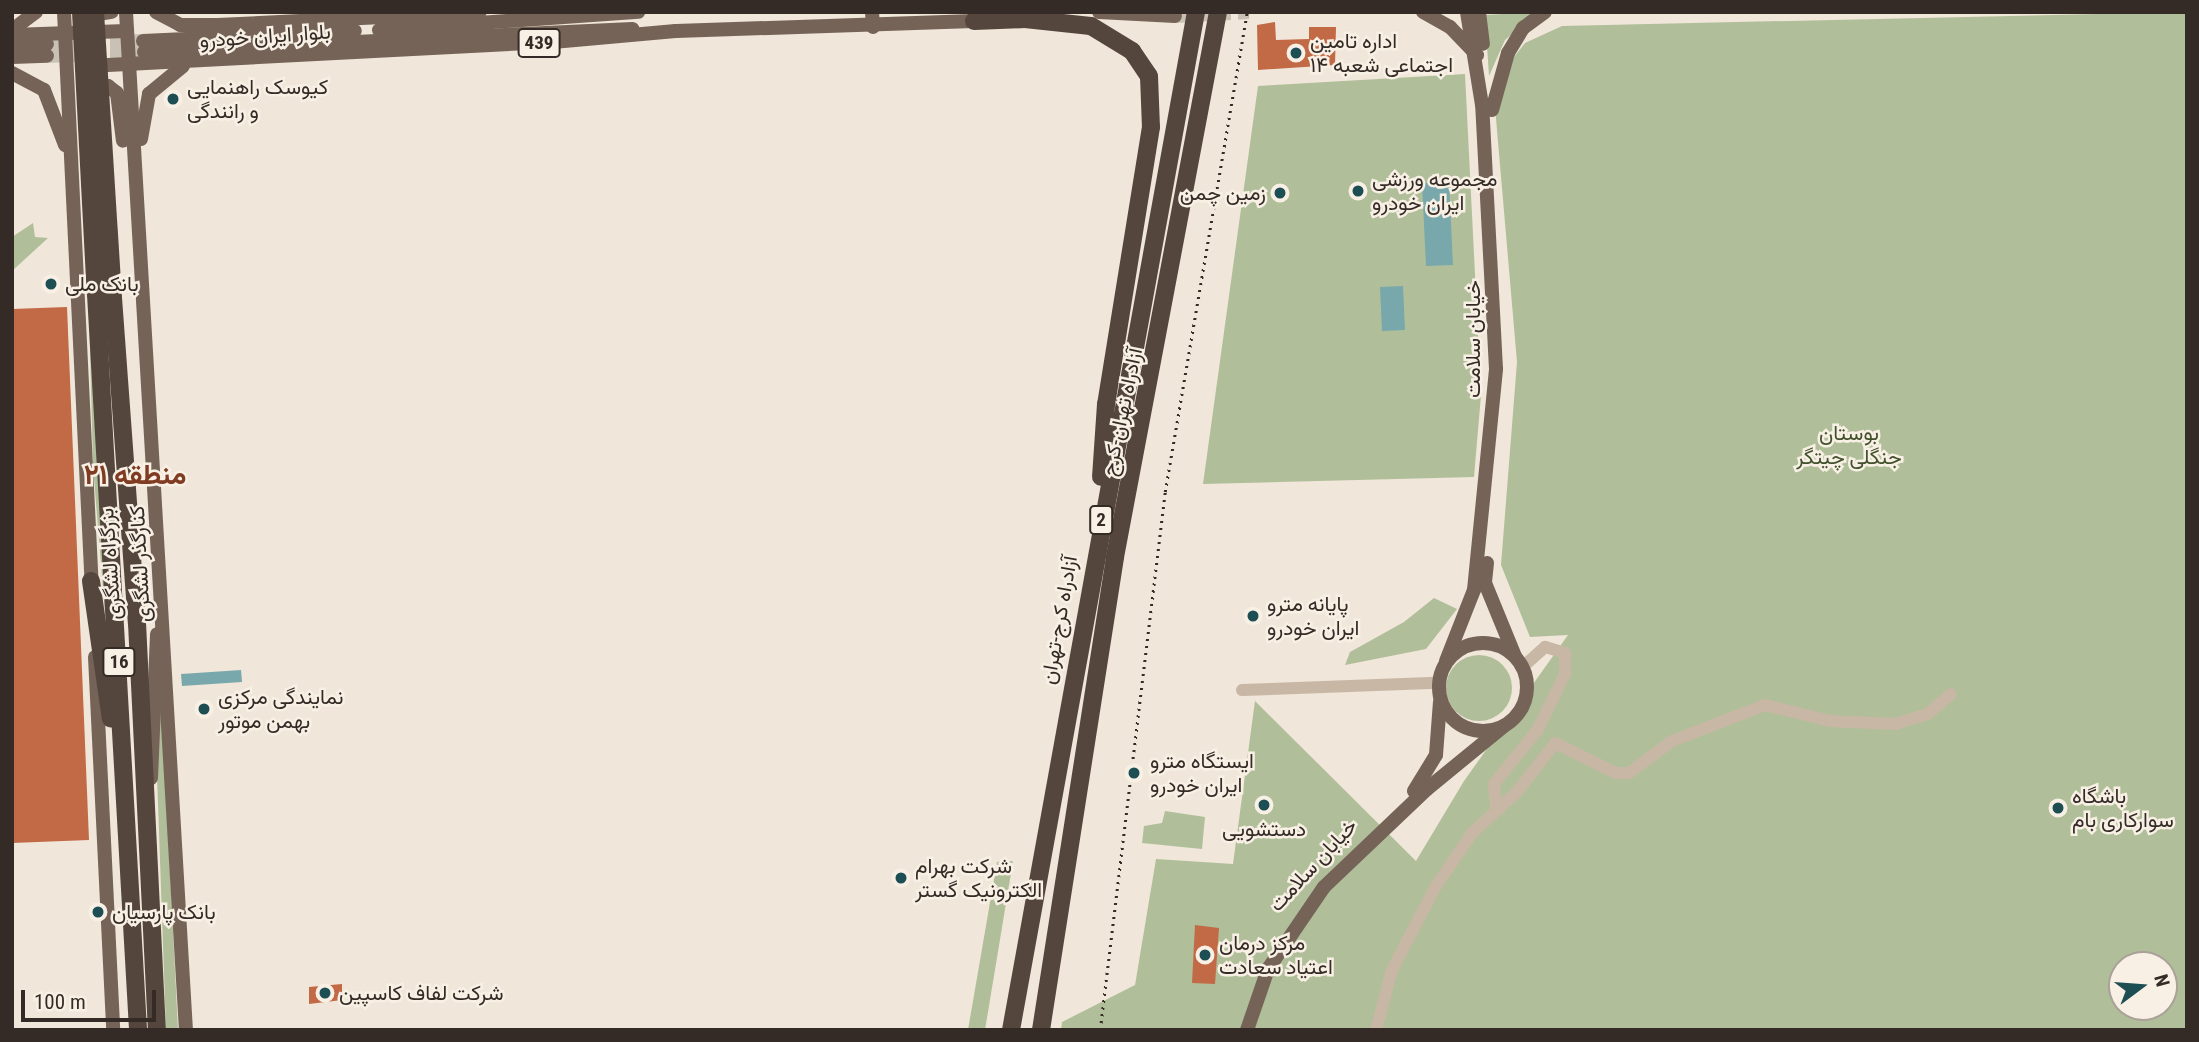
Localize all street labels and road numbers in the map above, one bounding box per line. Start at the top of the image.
street label: بلوار ایران خودرو [199,19,331,53]
road number: 439 [516,28,562,58]
street label: خیابان سلامت [1460,280,1486,398]
street label: آزادراه تهران-کرج [1096,346,1148,478]
street label: کنارگذر لشگری [124,505,156,623]
road number: 2 [1089,505,1113,536]
street label: بزرگراه لشگری [94,507,126,621]
street label: آزادراه کرج-تهران [1035,554,1083,686]
road number: 16 [102,646,136,678]
street label: خیابان سلامت [1264,813,1362,917]

